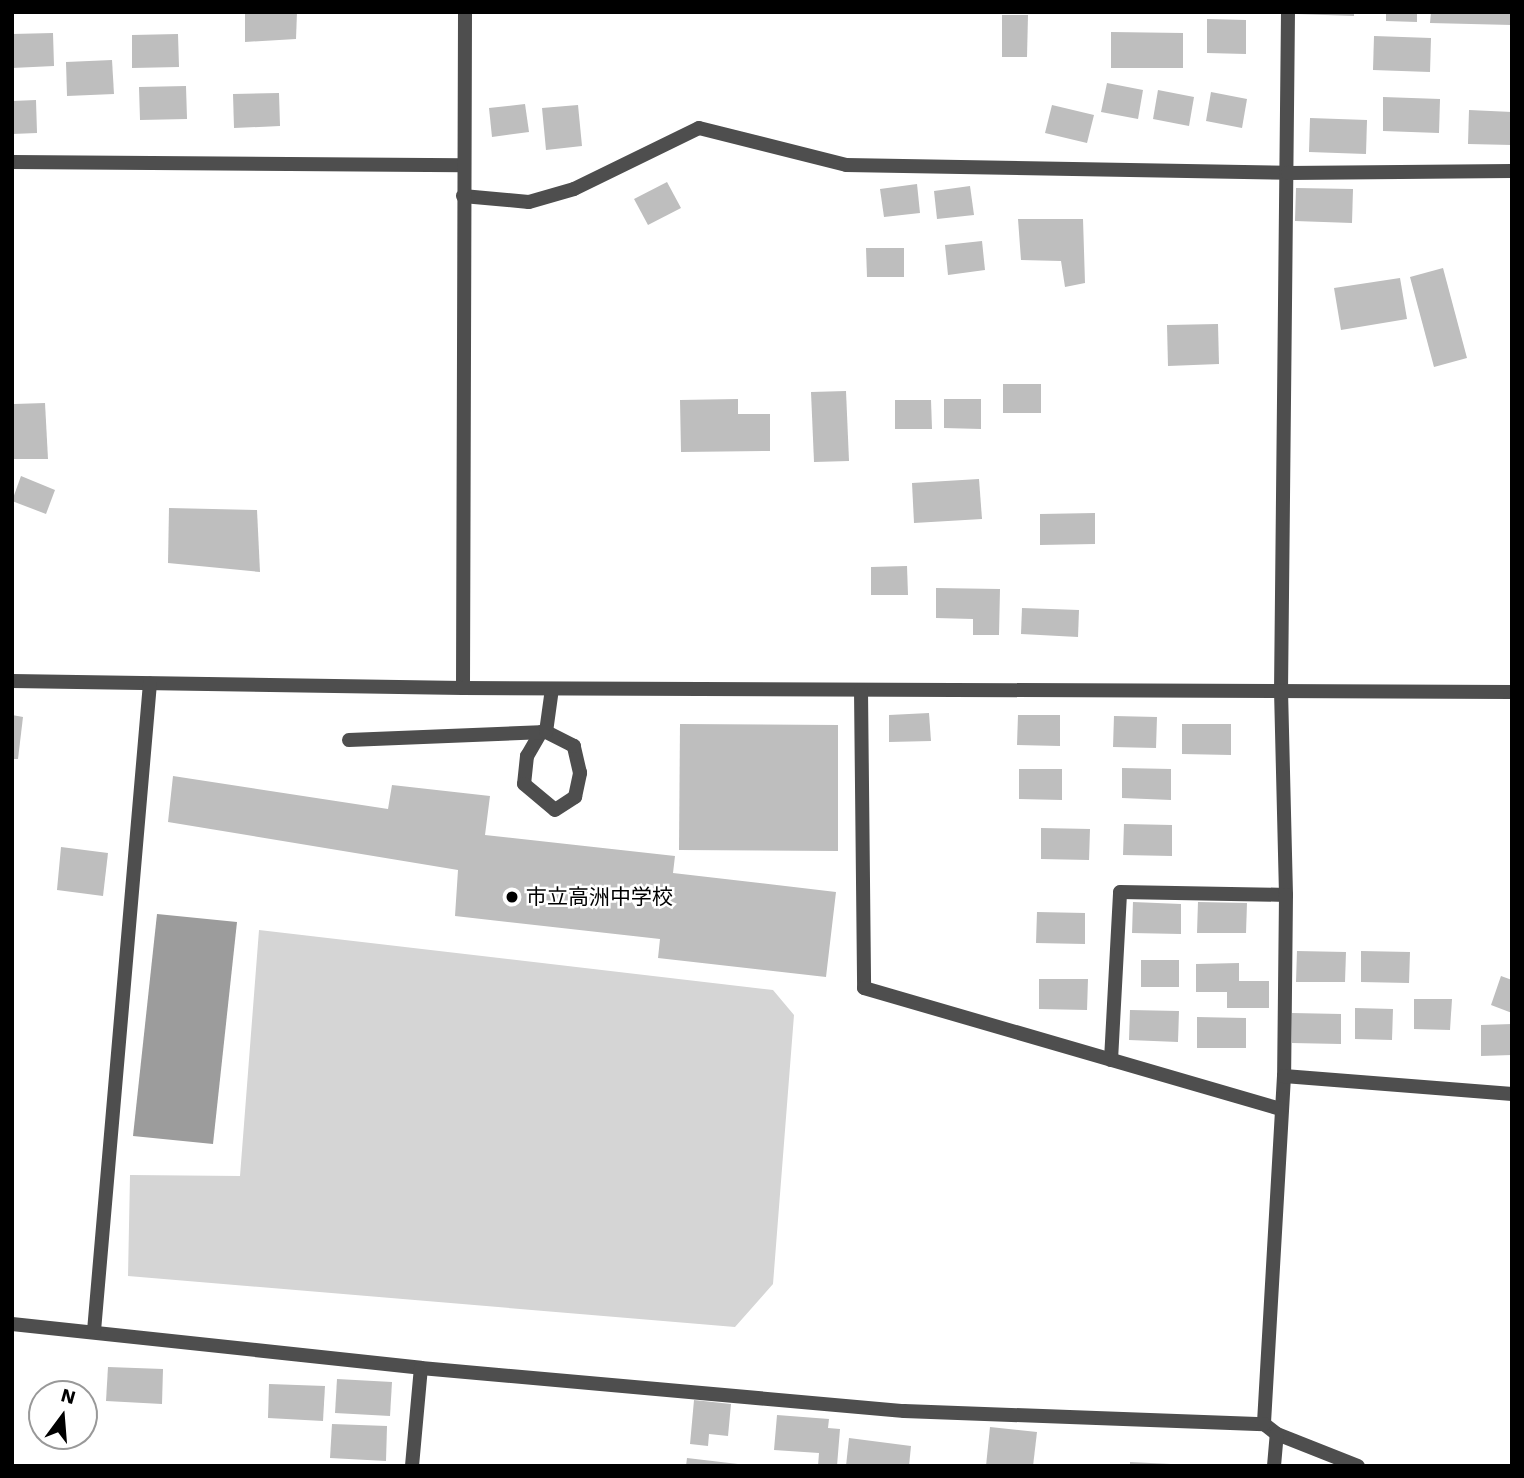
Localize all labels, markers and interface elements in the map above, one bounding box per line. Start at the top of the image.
place label: 市立高洲中学校 [526,884,673,910]
marker: 市立高洲中学校 [504,889,520,905]
north arrow [28,1380,98,1450]
text: N [58,1383,78,1409]

